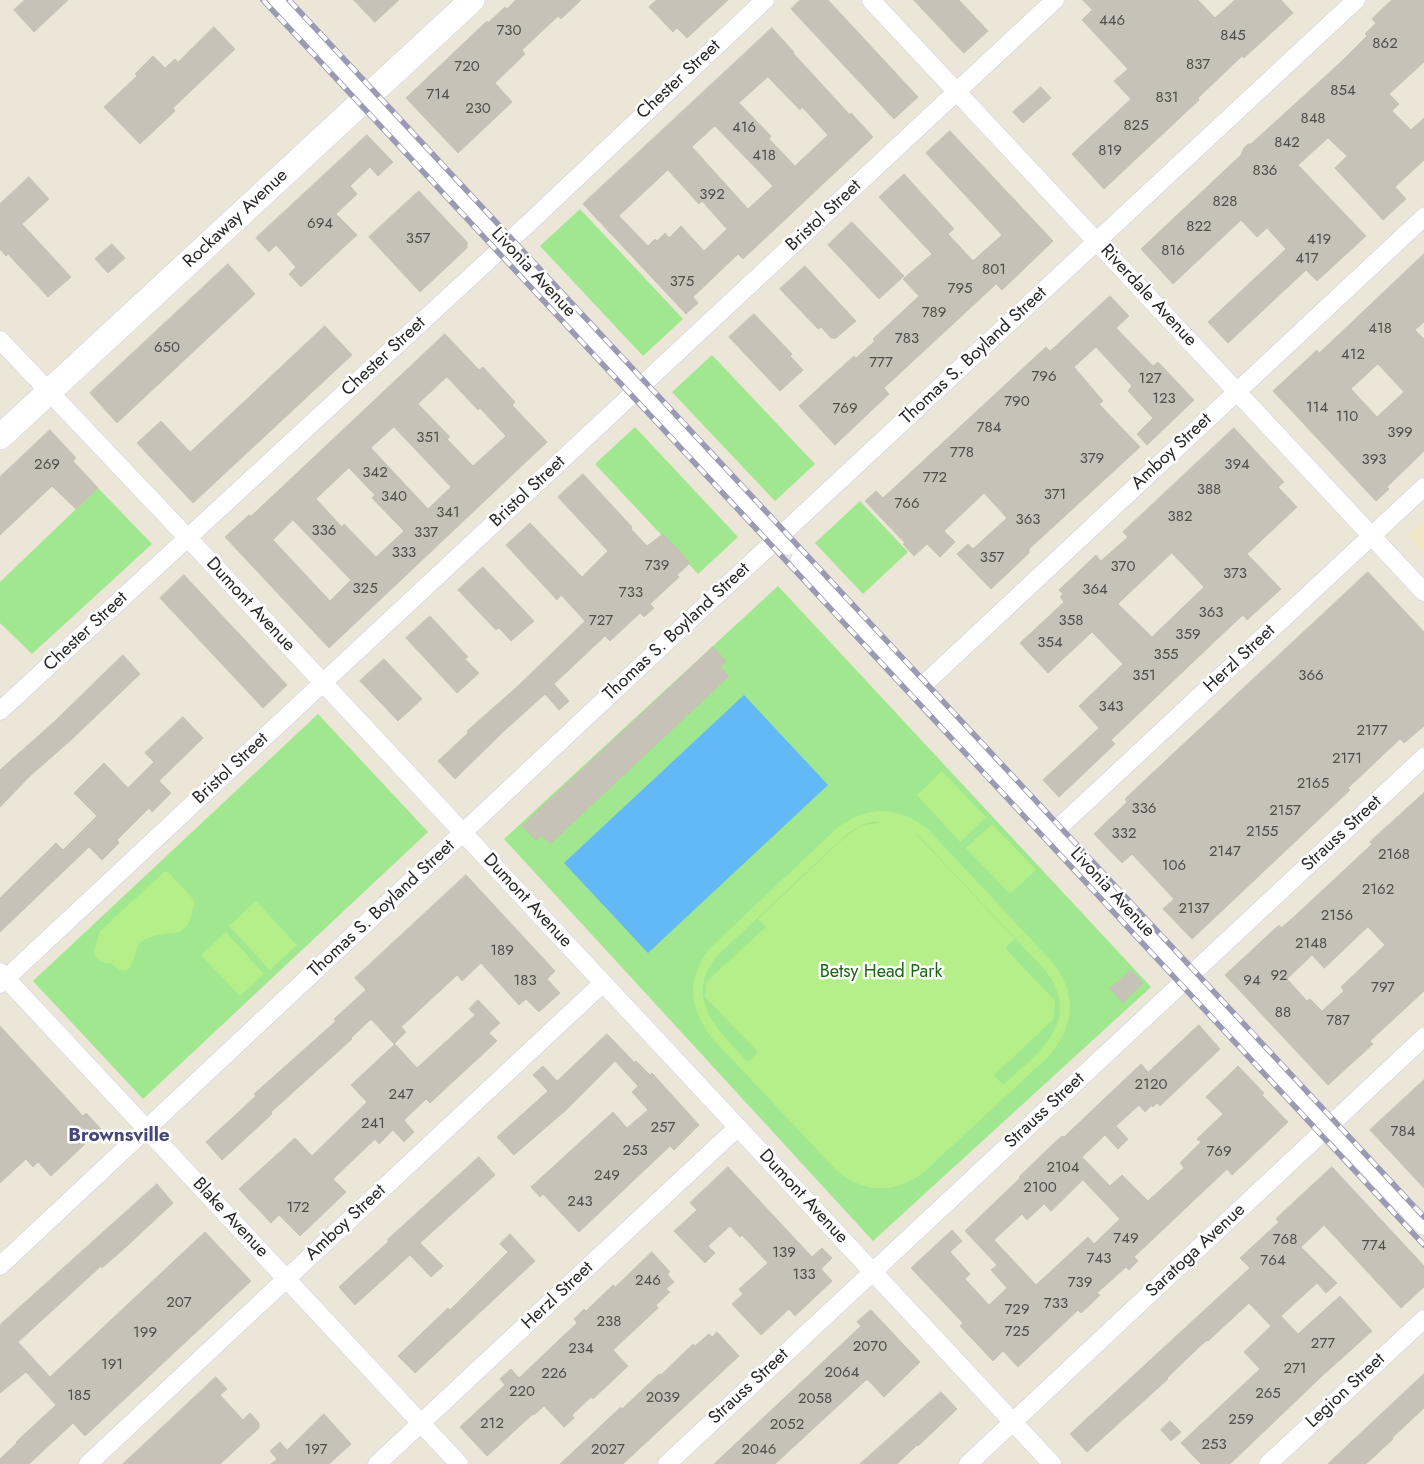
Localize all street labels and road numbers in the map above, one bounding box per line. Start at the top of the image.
street label: Chester Street [633,36,725,124]
street label: Rockaway Avenue [179,165,293,273]
street label: Bristol Street [782,176,866,256]
street label: Livonia Avenue [486,224,580,322]
street label: Riverdale Avenue [1095,240,1201,352]
street label: Thomas S. Boyland Street [896,283,1052,429]
street label: Chester Street [338,313,430,401]
street label: Amboy Street [1127,409,1217,495]
street label: Bristol Street [486,452,570,532]
street label: Dumont Avenue [201,553,299,657]
street label: Thomas S. Boyland Street [599,559,755,705]
street label: Chester Street [40,588,132,676]
street label: Herzl Street [1200,621,1280,697]
street label: Bristol Street [189,729,273,809]
street label: Strauss Street [1298,792,1386,876]
street label: Thomas S. Boyland Street [304,836,460,982]
street label: Livonia Avenue [1065,844,1159,942]
street label: Dumont Avenue [478,849,576,953]
street label: Strauss Street [1001,1069,1089,1153]
street label: Dumont Avenue [754,1145,852,1249]
street label: Blake Avenue [188,1174,272,1262]
street label: Amboy Street [301,1180,391,1266]
street label: Saratoga Avenue [1142,1199,1250,1303]
street label: Herzl Street [518,1258,598,1334]
street label: Strauss Street [705,1345,793,1429]
street label: Legion Street [1302,1349,1390,1433]

